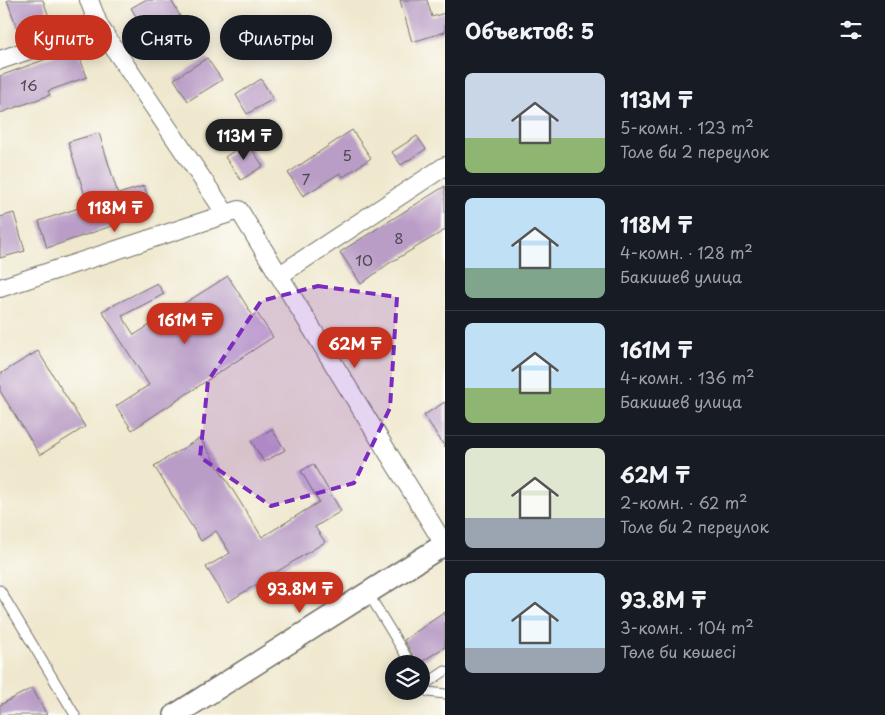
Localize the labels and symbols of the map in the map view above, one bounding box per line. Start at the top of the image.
house number: 16 [20,73,38,96]
pin: 113M ₸ [203,119,285,161]
house number: 5 [342,143,352,166]
house number: 7 [302,167,311,190]
pin: 118M ₸ [74,190,156,233]
house number: 8 [394,226,404,249]
house number: 10 [355,248,373,271]
pin: 161M ₸ [144,302,226,345]
pin: 62M ₸ [320,326,390,369]
pin: 93.8M ₸ [254,572,346,614]

